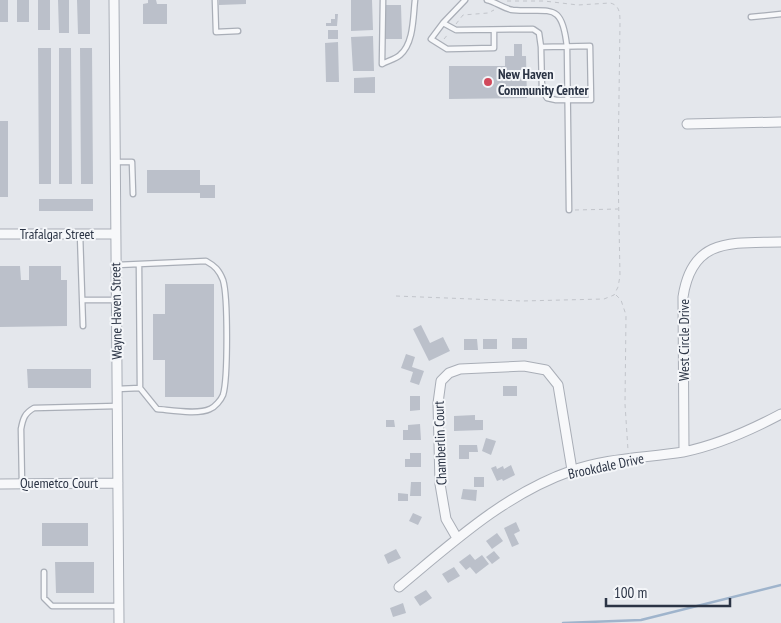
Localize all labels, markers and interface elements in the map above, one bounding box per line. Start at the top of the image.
place label: New Haven Community Center [498,65,589,99]
marker: New Haven Community Center [482,76,494,88]
street label: Trafalgar Street [20,225,94,243]
street label: Wayne Haven Street [106,262,126,360]
street label: West Circle Drive [675,299,693,381]
street label: Chamberlin Court [430,400,450,486]
street label: Brookdale Drive [566,449,646,483]
street label: Quemetco Court [20,474,98,492]
scale bar [606,576,730,608]
text: 100 m [614,583,647,602]

